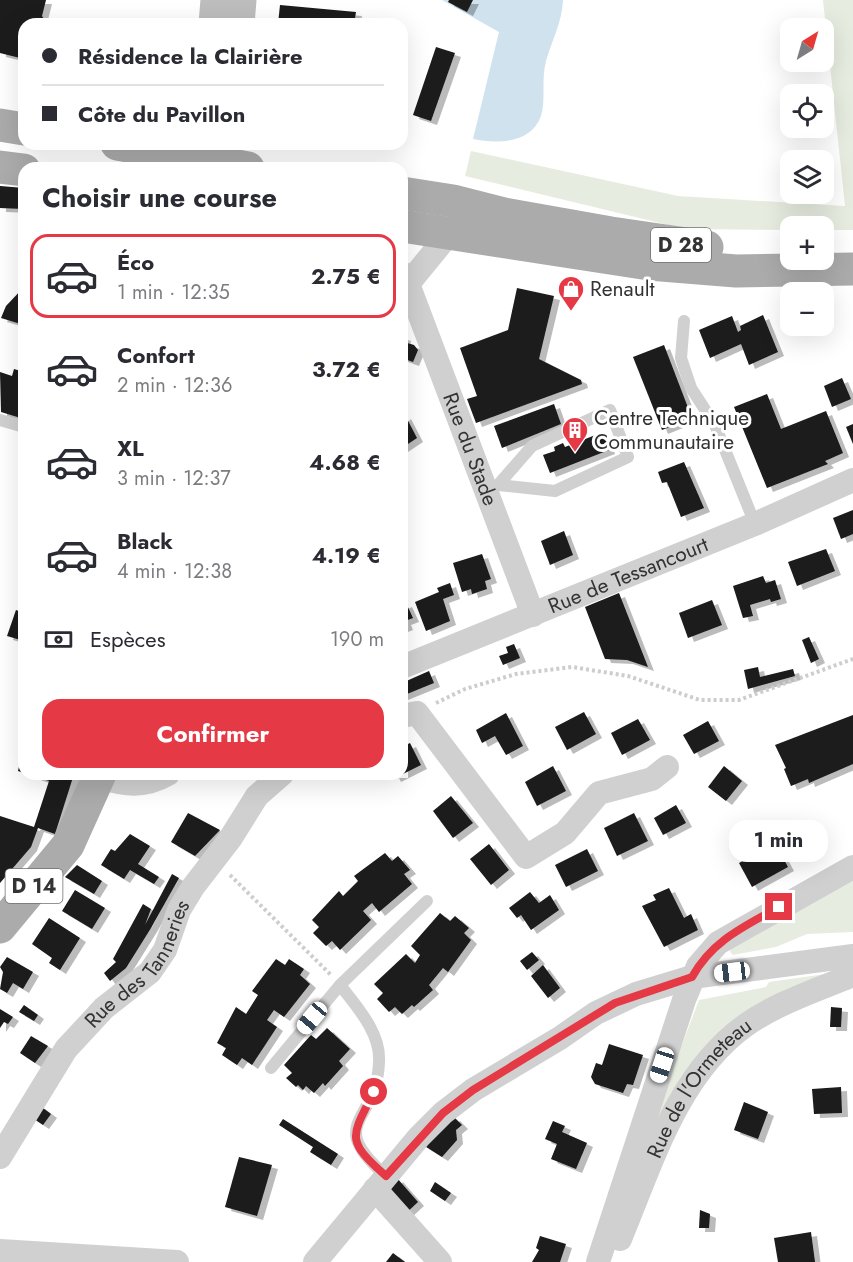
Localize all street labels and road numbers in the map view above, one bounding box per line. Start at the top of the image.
road number: D 28 [651,228,711,262]
street label: Rue du Stade [435,388,505,510]
street label: Rue de Tessancourt [544,529,713,621]
road number: D 14 [6,869,63,903]
street label: Rue des Tanneries [78,893,197,1035]
street label: Rue de l'Ormeteau [639,1011,758,1163]

